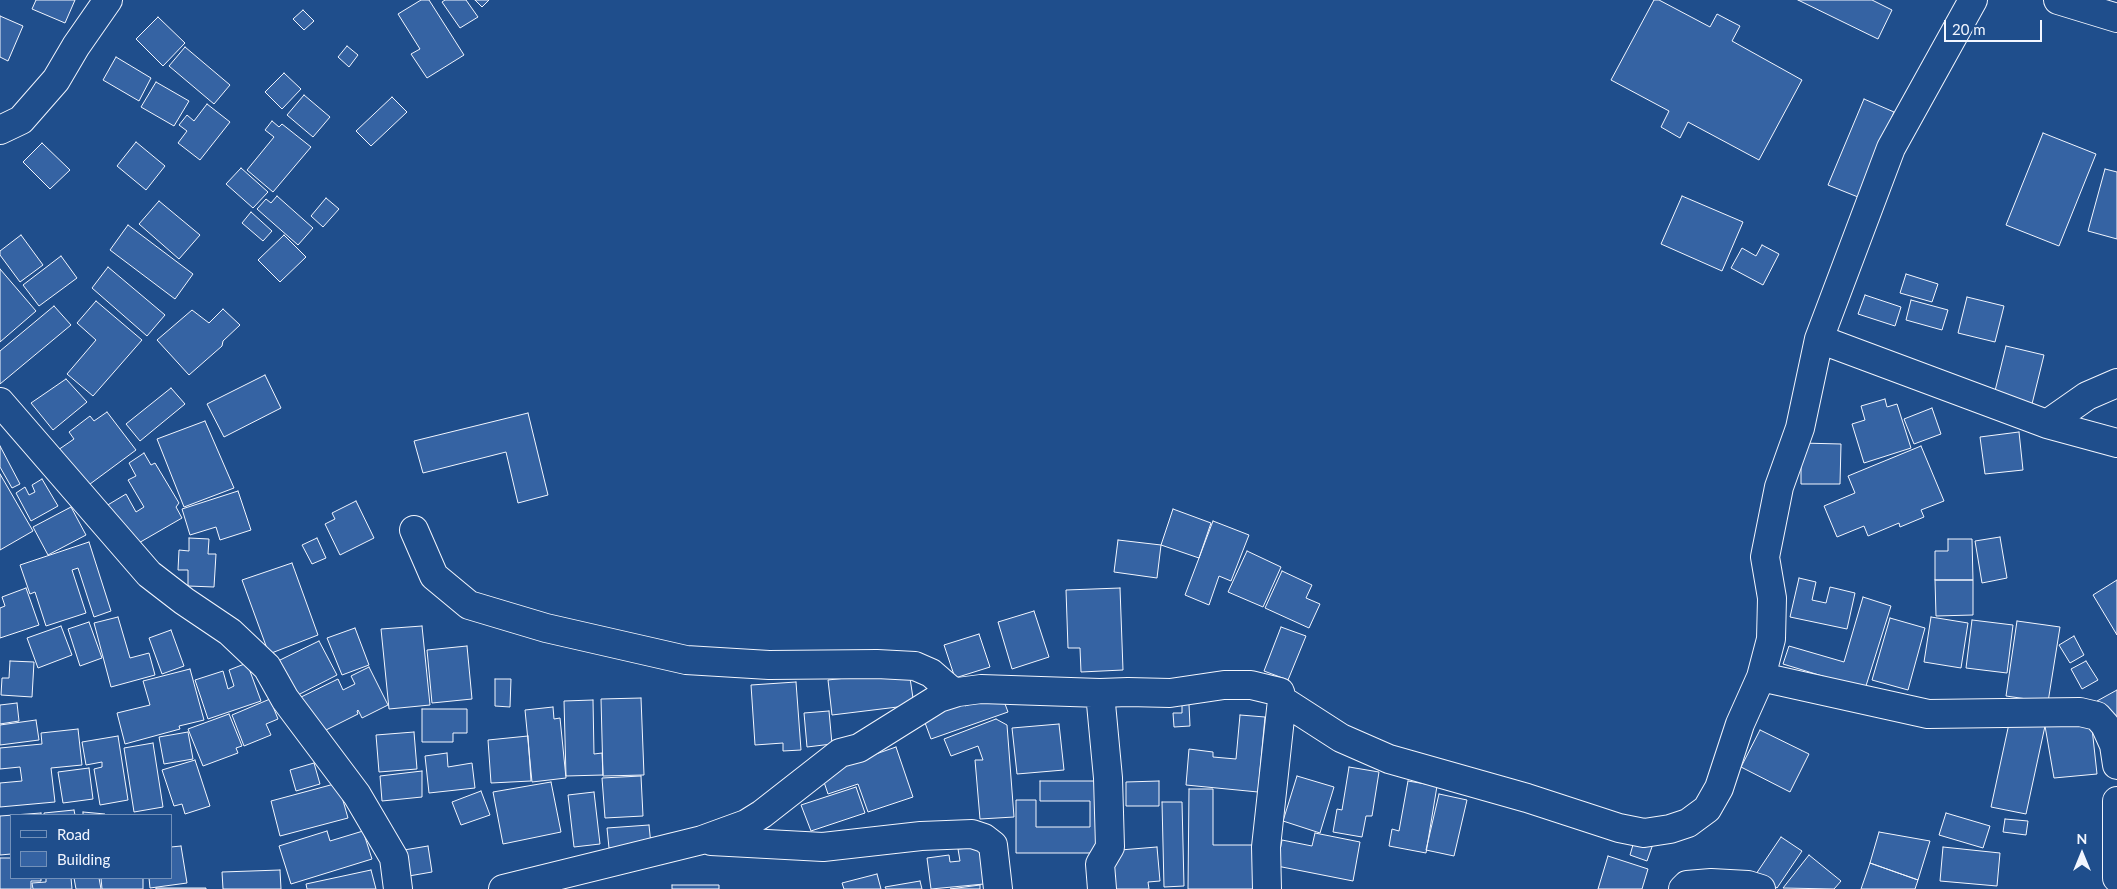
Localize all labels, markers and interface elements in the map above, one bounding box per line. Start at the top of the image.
scale bar [1947,10,2044,42]
text: 20 m [1952,20,1986,38]
legend [10,814,172,879]
text: Road [57,825,90,843]
north arrow [2057,829,2107,879]
text: N [2077,830,2087,847]
text: Building [57,850,110,868]

